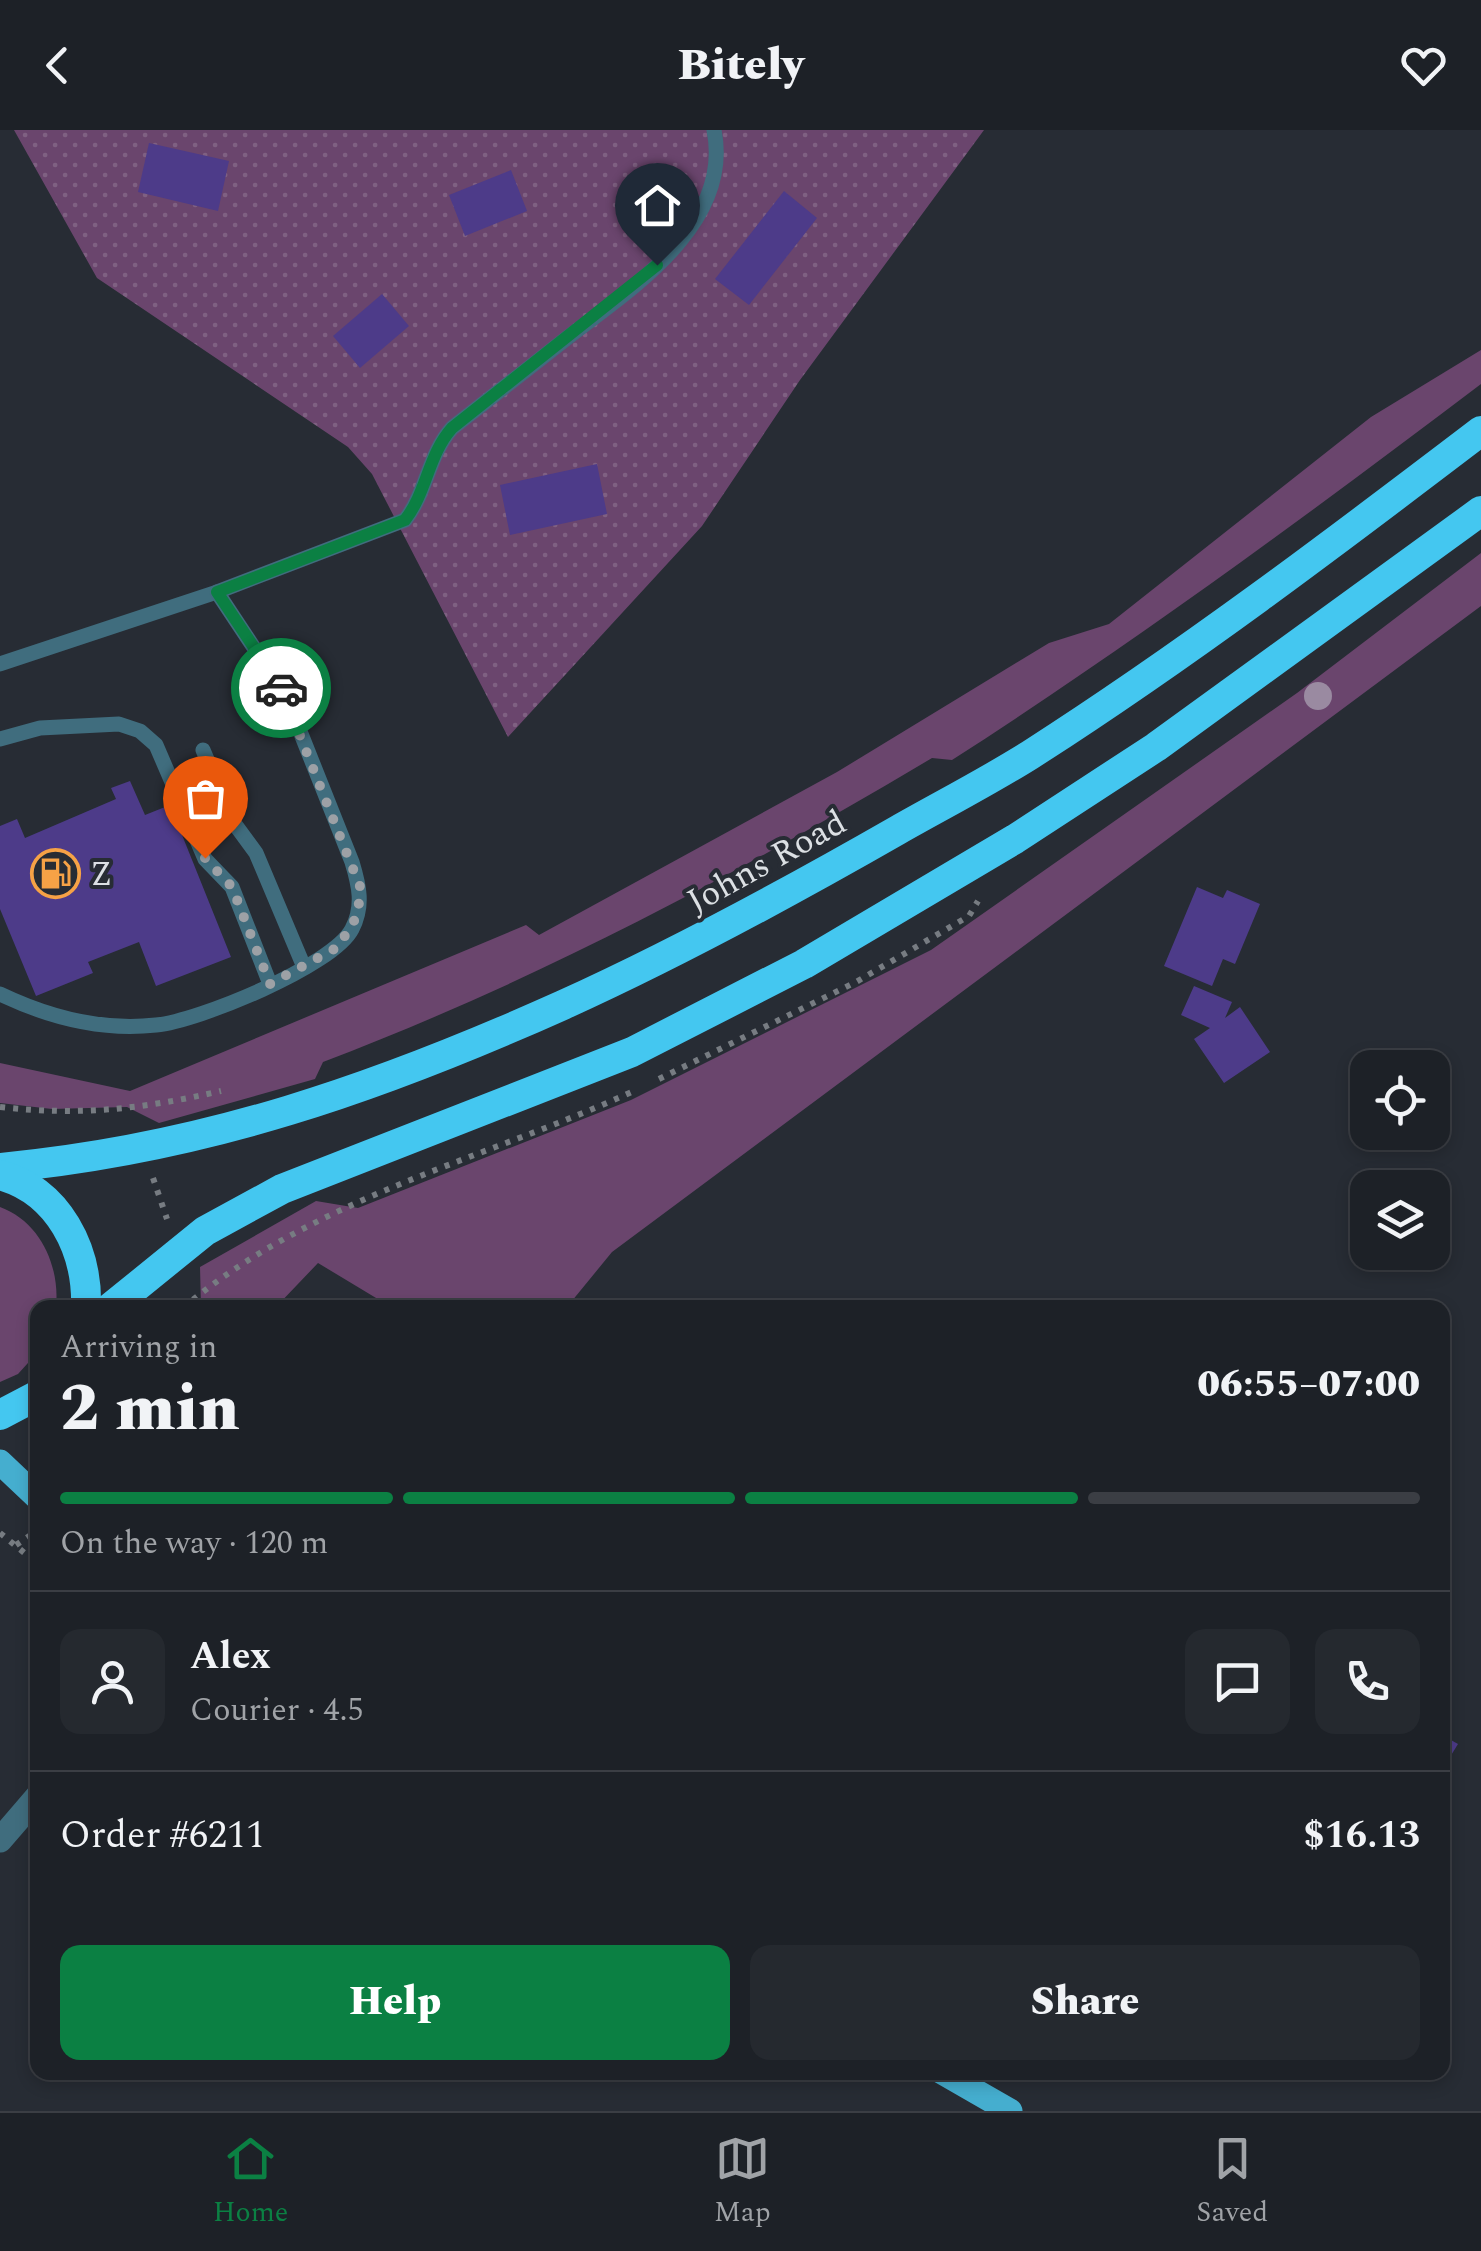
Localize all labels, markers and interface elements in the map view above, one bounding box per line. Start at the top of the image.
text: Bitely [677,31,804,100]
icon: back [30,38,85,93]
icon: heart [1396,38,1451,93]
pin [615,163,700,266]
icon: home [630,178,685,233]
courier [231,638,331,738]
icon: car [254,661,309,716]
pin [163,756,248,859]
icon: bag [178,771,233,826]
street label: Johns Road [677,797,856,928]
fuel station icon: Z [29,847,81,899]
place label: Z [90,848,113,901]
map controls [1350,1050,1450,1270]
button: locate [1350,1050,1450,1150]
button: layers [1350,1170,1450,1270]
text: Arriving in [60,1323,217,1372]
text: 06:55–07:00 [1197,1356,1420,1414]
text: 2 min [60,1360,240,1459]
text: On the way · 120 m [60,1519,328,1568]
text: Alex [190,1628,271,1686]
button: person [60,1629,165,1734]
button: chat [1185,1629,1290,1734]
button: phone [1315,1629,1420,1734]
text: Courier · 4.5 [190,1686,363,1735]
text: Order #6211 [60,1807,265,1865]
text: $16.13 [1303,1807,1420,1865]
button: Help [60,1945,730,2060]
button: Share [750,1945,1420,2060]
tab: Home [213,2131,288,2234]
tab: Map [714,2131,771,2234]
tab: Saved [1196,2131,1268,2234]

